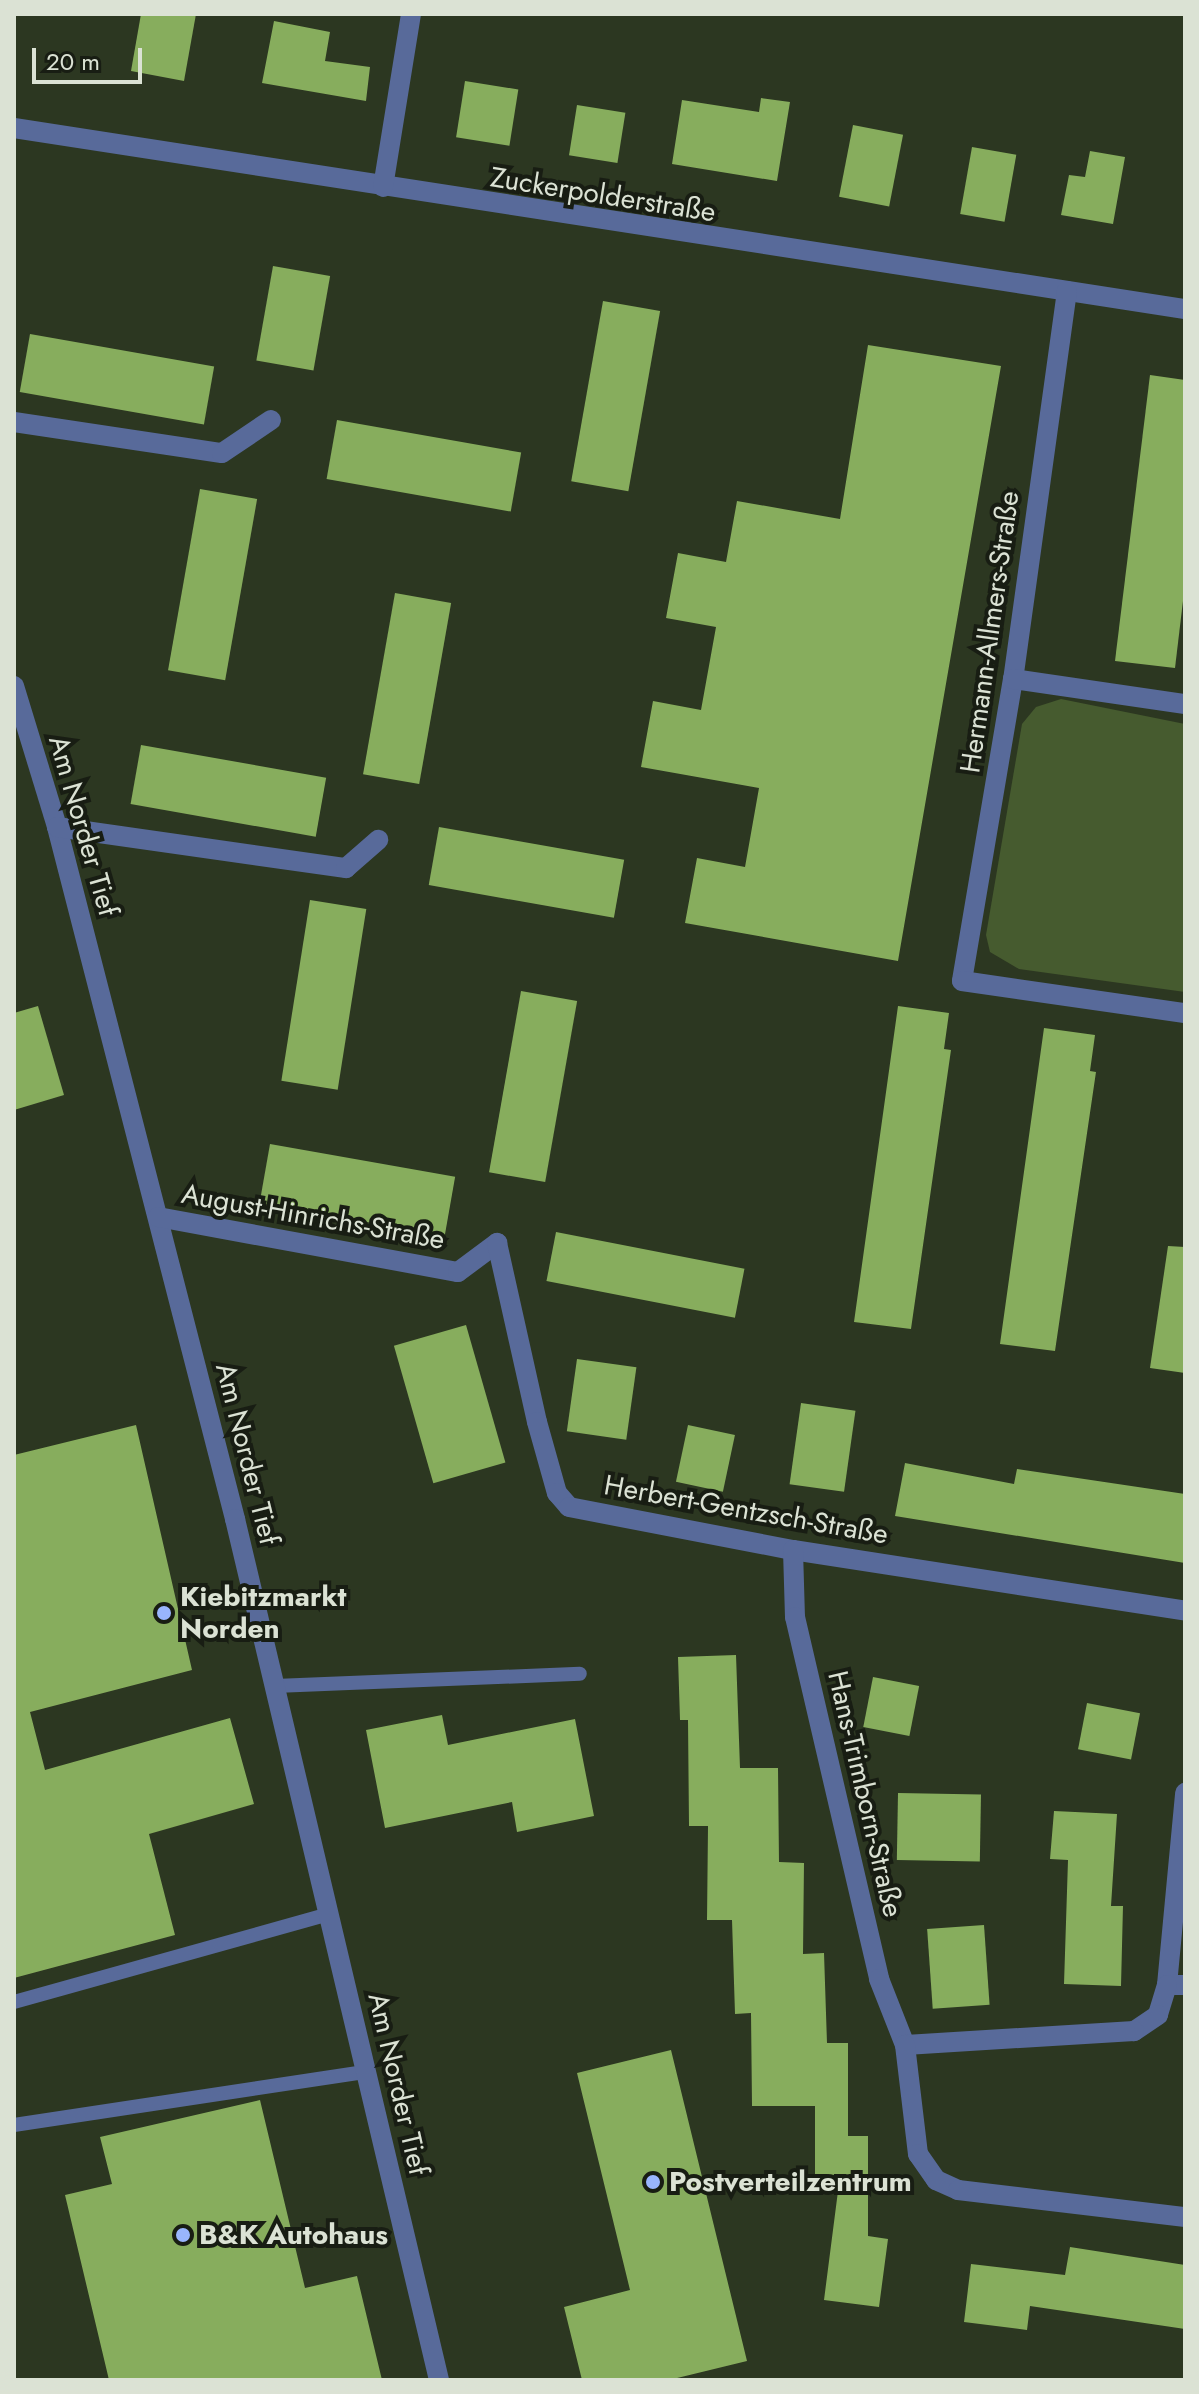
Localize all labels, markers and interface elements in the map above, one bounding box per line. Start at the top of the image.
scale bar [36,32,146,82]
text: 20 m [46,44,100,79]
street label: Zuckerpolderstraße [488,161,718,229]
street label: Hermann-Allmers-Straße [954,489,1026,775]
street label: Am Norder Tief [41,732,125,920]
street label: August-Hinrichs-Straße [179,1177,447,1257]
street label: Am Norder Tief [208,1359,286,1549]
street label: Herbert-Gentzsch-Straße [601,1468,891,1552]
place label: Kiebitzmarkt Norden [180,1580,346,1646]
marker: Kiebitzmarkt Norden [155,1604,173,1622]
street label: Hans-Trimborn-Straße [820,1668,910,1920]
street label: Am Norder Tief [361,1989,435,2179]
place label: Postverteilzentrum [669,2165,912,2199]
marker: Postverteilzentrum [644,2173,662,2191]
place label: B&K Autohaus [199,2218,388,2252]
marker: B&K Autohaus [174,2226,192,2244]

